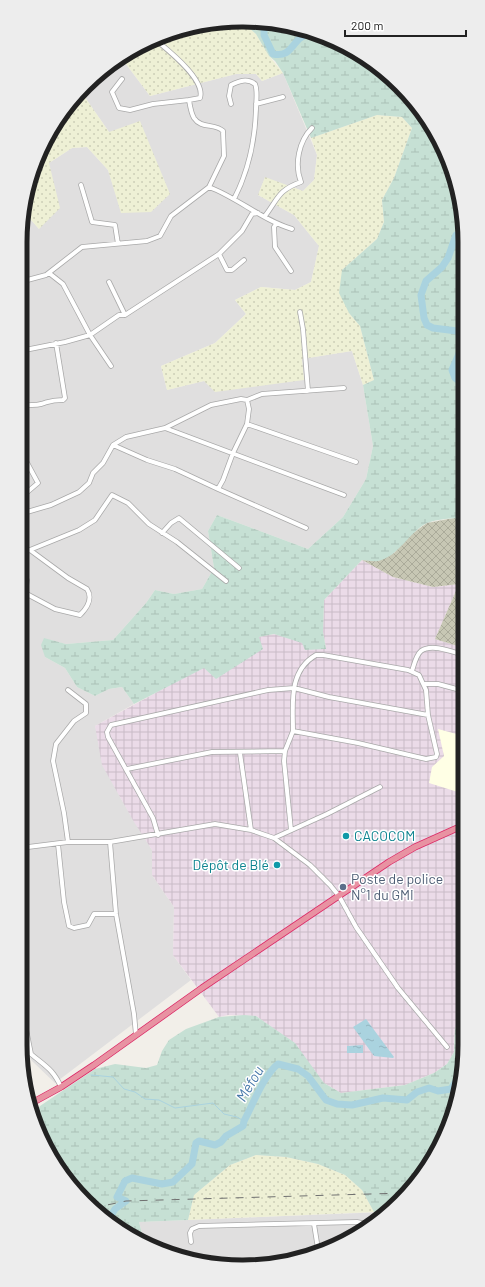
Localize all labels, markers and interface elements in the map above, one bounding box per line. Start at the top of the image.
scale bar [345,12,466,38]
text: 200 m [351,18,383,32]
place label: CACOCOM [354,827,415,844]
marker: CACOCOM [341,831,351,841]
place label: Dépôt de Blé [193,856,269,873]
marker: Dépôt de Blé [272,860,282,870]
place label: Poste de police N°1 du GMI [351,870,443,903]
marker: Poste de police N°1 du GMI [338,882,348,892]
water label: Méfou [232,1062,267,1105]

